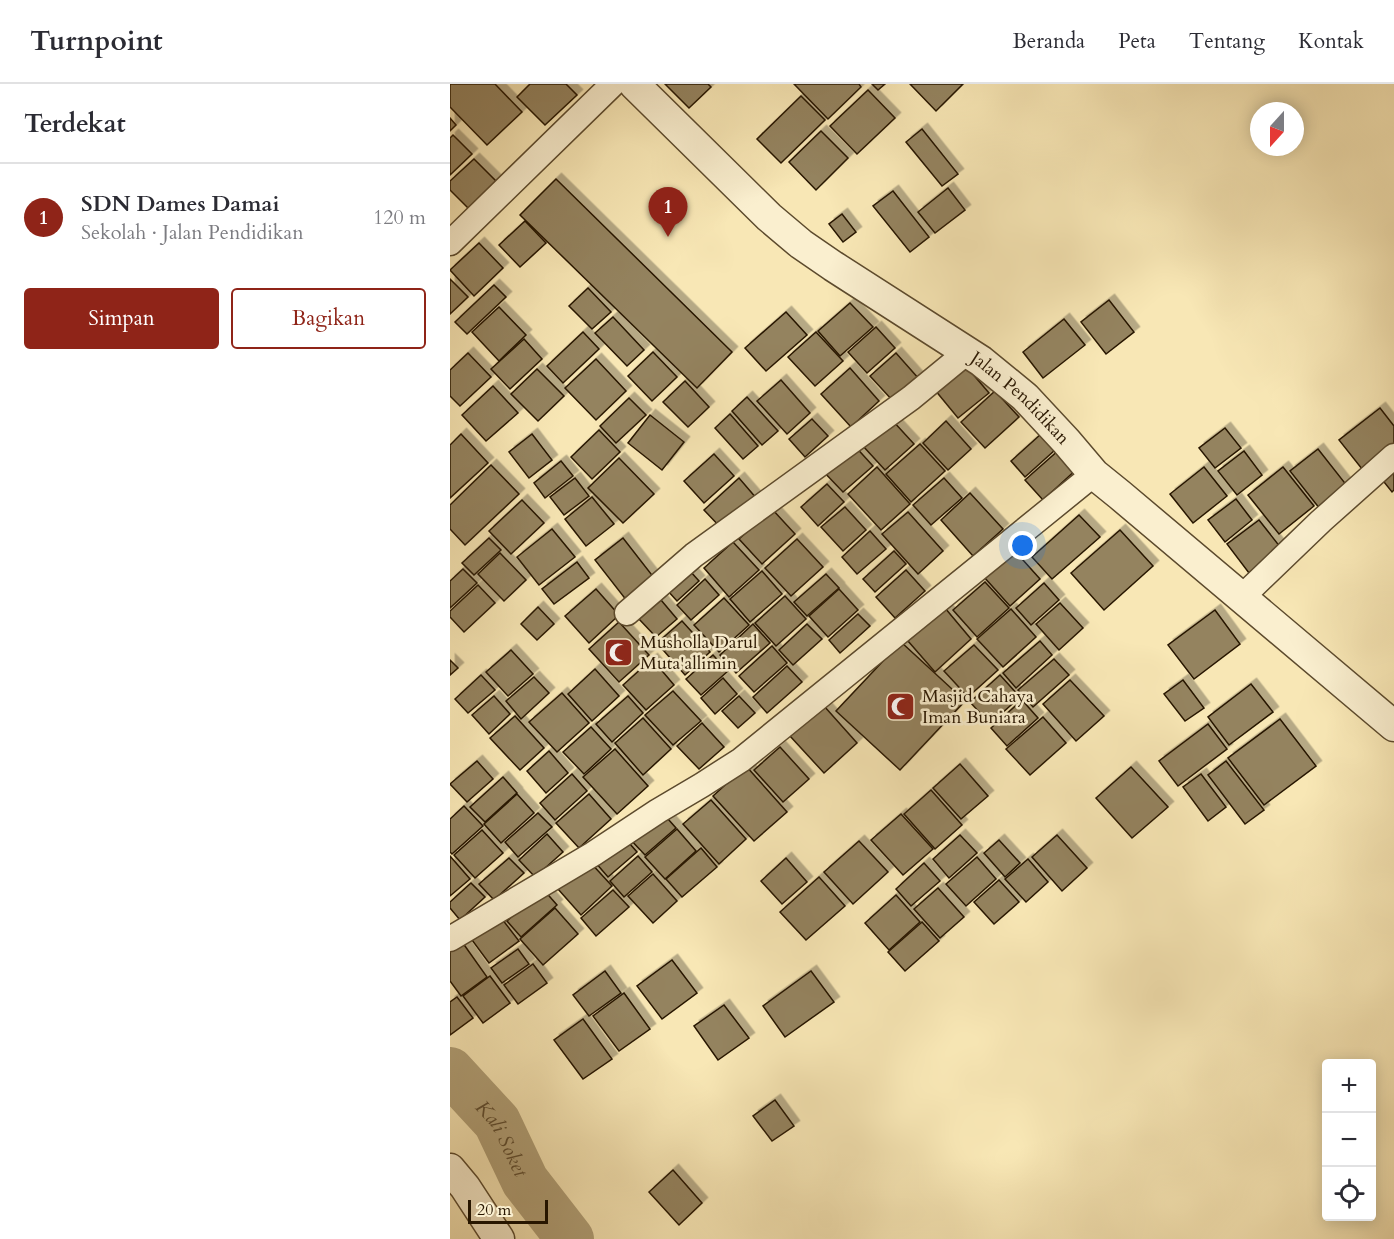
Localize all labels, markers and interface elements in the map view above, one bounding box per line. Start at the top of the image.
text: Turnpoint [30,22,163,60]
text: Beranda [1012,27,1085,56]
text: Peta [1118,27,1156,56]
text: Tentang [1189,27,1265,56]
text: Kontak [1298,27,1364,56]
north arrow [1250,102,1304,156]
text: Terdekat [24,106,126,141]
pin: 1 [648,188,688,237]
text: SDN Dames Damai [81,189,279,219]
text: 1 [38,204,49,231]
text: 120 m [373,204,426,231]
text: Sekolah · Jalan Pendidikan [81,219,304,246]
button: Simpan [24,288,219,349]
button: Bagikan [231,288,426,349]
street label: Jalan Pendidikan [963,344,1076,451]
your location [1008,531,1037,560]
place label: Musholla Darul Muta'allimin [640,630,758,676]
mosque icon: Musholla Darul Muta'allimin [603,636,635,668]
place label: Masjid Cahaya Iman Buniara [922,684,1034,730]
mosque icon: Masjid Cahaya Iman Buniara [885,690,917,722]
map controls [1322,1059,1376,1221]
button: + [1322,1059,1376,1113]
water label: Kali Soket [469,1094,535,1182]
button: − [1322,1113,1376,1167]
button: locate [1322,1167,1376,1221]
scale bar [468,1197,548,1224]
text: 20 m [477,1199,511,1221]

